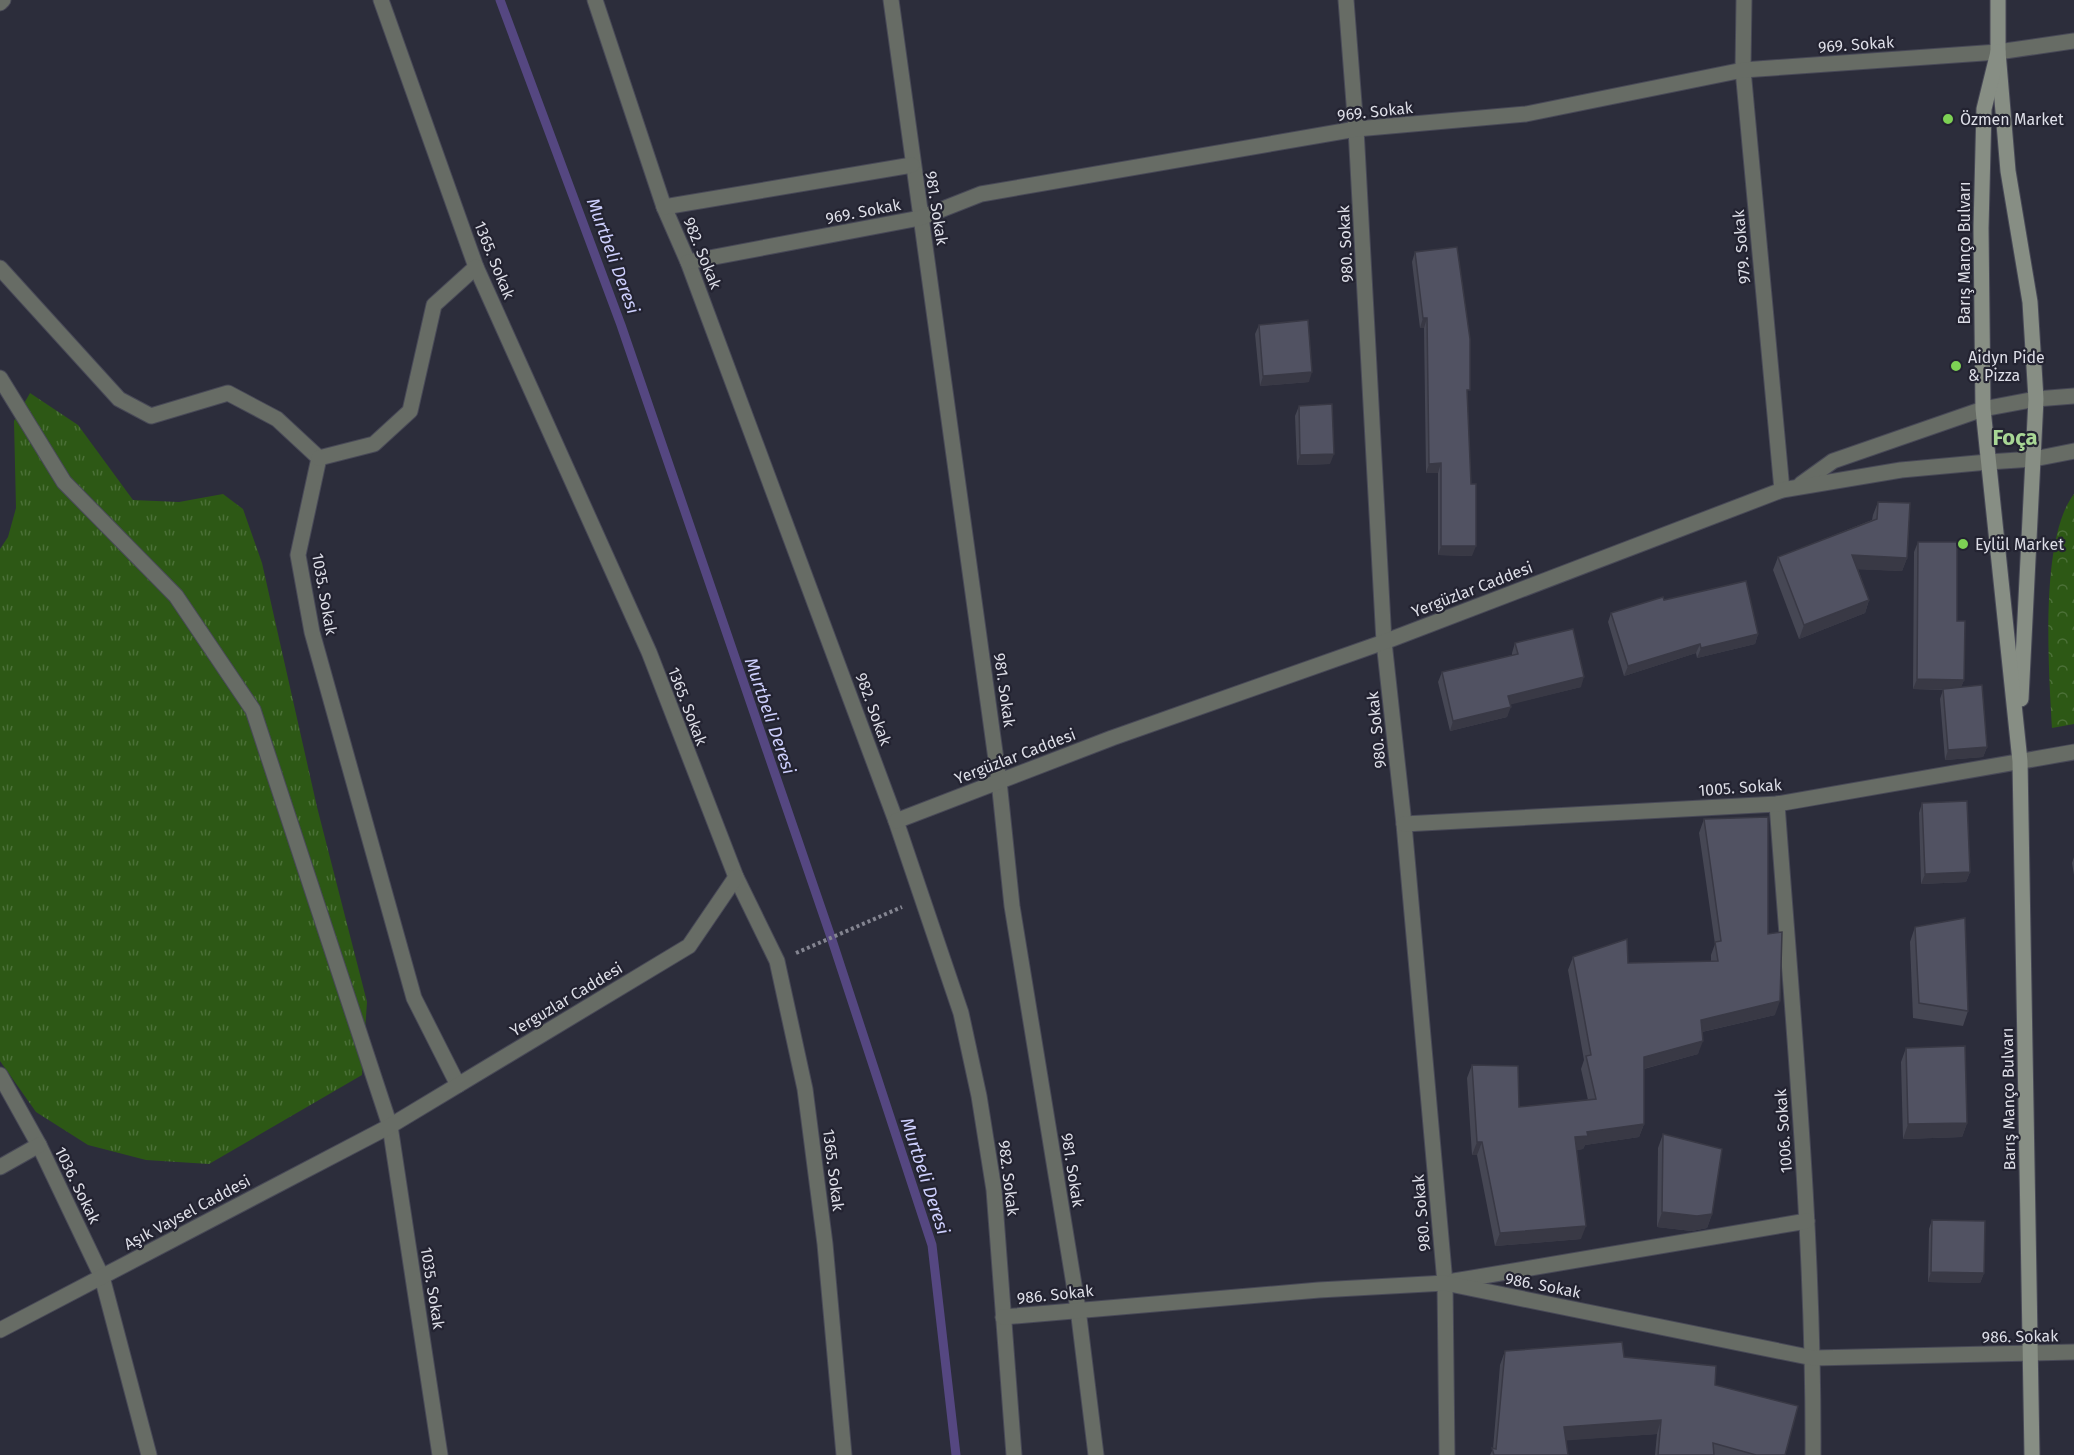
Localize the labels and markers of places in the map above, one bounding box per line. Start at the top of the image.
place label: Özmen Market [1960,110,2064,129]
marker: Özmen Market [1941,112,1955,126]
place label: Aidyn Pide & Pizza [1968,348,2045,385]
marker: Aidyn Pide & Pizza [1949,359,1963,373]
place label: Eylül Market [1975,535,2064,554]
marker: Eylül Market [1956,537,1970,551]

